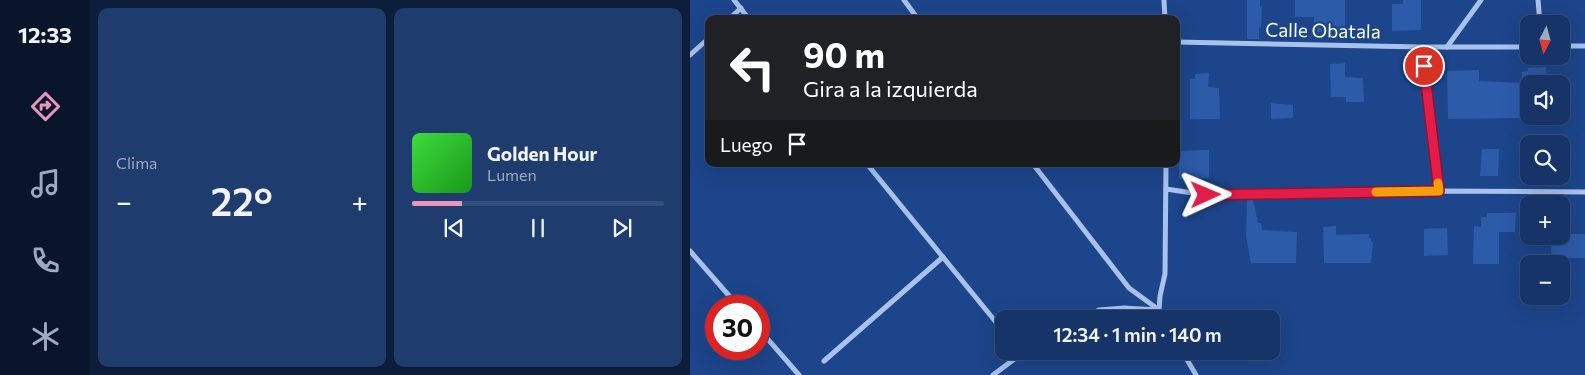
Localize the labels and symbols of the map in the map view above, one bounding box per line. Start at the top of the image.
north arrow [1520,15,1570,65]
street label: Calle Obatala [1265,17,1381,43]
pin [1403,45,1445,87]
position arrow [1179,168,1231,220]
speed limit sign: 30 [705,295,770,360]

